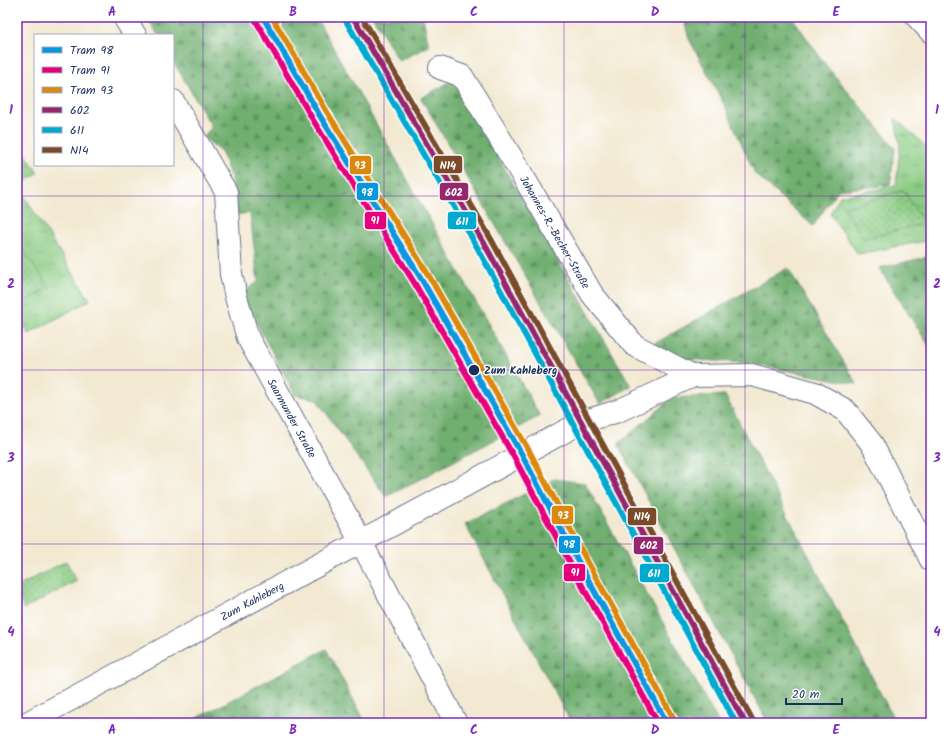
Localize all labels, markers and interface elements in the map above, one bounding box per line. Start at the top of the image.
text: A [108,2,116,23]
text: B [289,2,297,23]
text: C [470,2,478,23]
text: D [651,2,660,23]
text: E [832,2,840,23]
legend [34,34,174,166]
text: Tram 98 [70,41,114,60]
text: Tram 91 [70,61,110,80]
text: Tram 93 [70,81,113,100]
text: 1 [9,100,13,121]
text: 1 [935,100,939,121]
text: 602 [70,101,90,120]
text: 611 [70,121,84,140]
text: N14 [70,141,89,160]
line badge: 93 [349,155,372,175]
line badge: N14 [433,155,463,174]
text: 93 [354,157,366,175]
text: N14 [440,157,456,175]
street label: Johannes-R.-Becher-Straße [514,172,594,293]
line badge: 98 [356,182,379,201]
line badge: 602 [439,182,469,201]
text: 98 [361,184,374,202]
text: 602 [445,184,463,202]
line badge: 91 [364,211,387,230]
line badge: 611 [447,211,477,230]
text: 91 [371,212,380,230]
text: 611 [456,213,469,231]
text: 2 [7,274,15,295]
text: 2 [933,274,941,295]
place label: Zum Kahleberg [484,362,557,380]
marker: Zum Kahleberg [467,363,481,377]
street label: Saarmunder Straße [262,375,320,462]
text: 3 [6,448,15,469]
text: 3 [932,448,941,469]
line badge: 93 [551,505,574,525]
text: 93 [557,507,569,525]
line badge: N14 [627,507,657,526]
text: N14 [634,508,650,526]
line badge: 98 [558,535,581,554]
text: 98 [563,536,576,554]
line badge: 602 [633,536,664,555]
text: 602 [640,537,658,555]
line badge: 91 [563,563,586,582]
line badge: 611 [639,563,670,583]
text: 91 [571,564,580,582]
text: 611 [648,565,661,583]
street label: Zum Kahleberg [217,577,288,626]
text: 4 [7,622,15,643]
text: 4 [933,622,941,643]
scale bar [786,680,842,706]
text: 20 m [792,685,820,704]
text: A [108,720,116,740]
text: B [289,720,297,740]
text: C [470,720,478,740]
text: D [651,720,660,740]
text: E [832,720,840,740]

